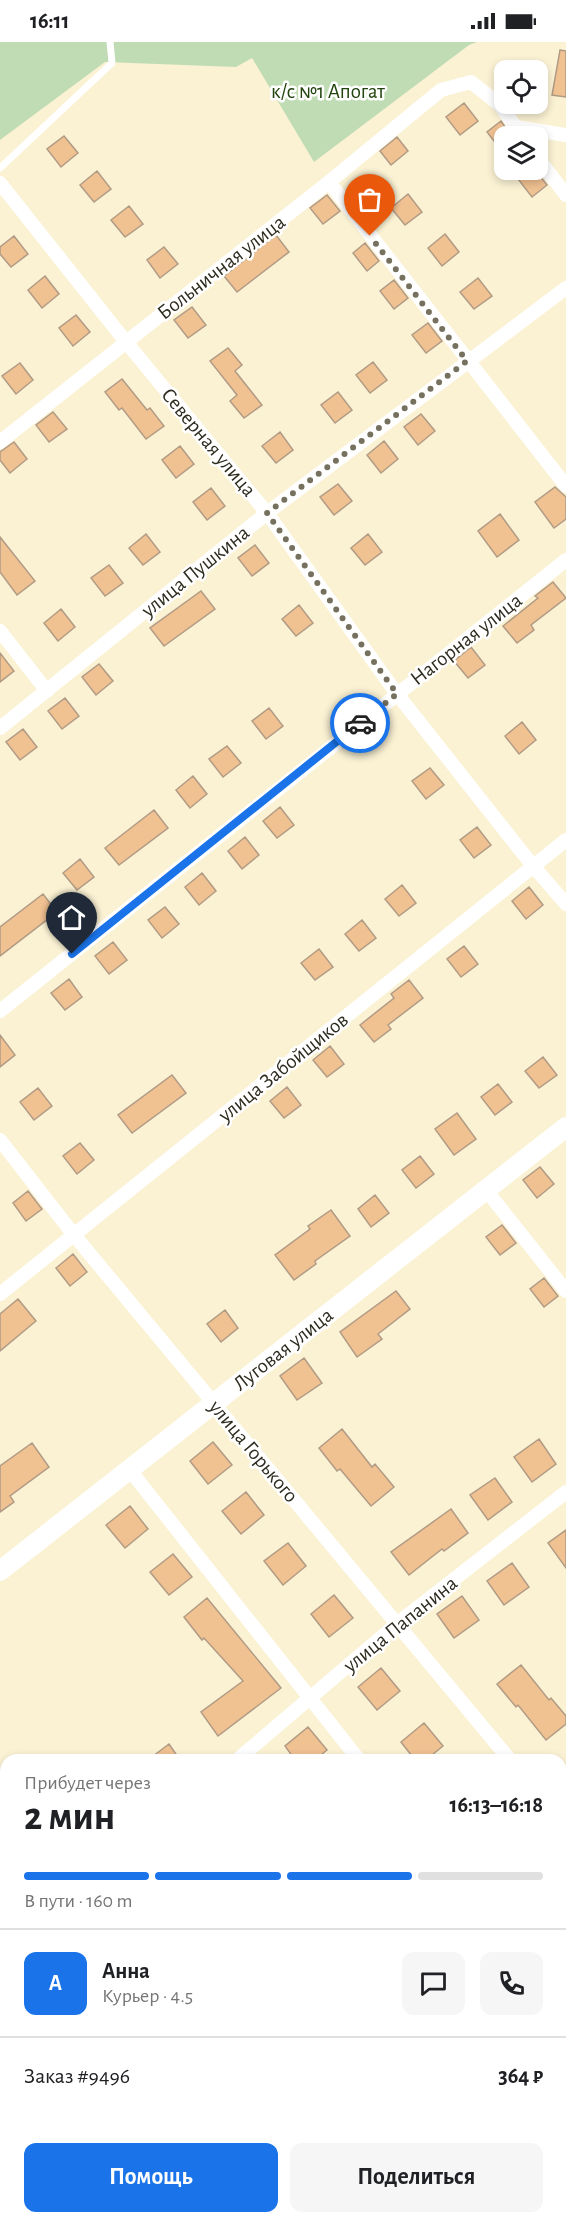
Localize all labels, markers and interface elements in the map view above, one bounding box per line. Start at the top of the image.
text: 16:11 [30,10,69,32]
map controls [494,60,548,180]
button: locate [494,60,548,114]
park label: к/с №1 Апогат [271,81,385,102]
button: layers [494,126,548,180]
pin [344,174,395,236]
icon: bag [353,183,386,216]
street label: Больничная улица [153,211,289,324]
street label: Северная улица [157,384,260,501]
street label: улица Пушкина [137,522,253,622]
street label: Нагорная улица [407,589,526,689]
courier [330,693,390,753]
icon: car [344,707,377,740]
pin [46,892,97,954]
icon: home [55,901,88,934]
street label: улица Забойщиков [214,1009,352,1127]
street label: Луговая улица [230,1304,337,1395]
street label: улица Горького [204,1396,302,1506]
street label: улица Папанина [339,1572,461,1677]
text: Прибудет через [24,1773,151,1793]
text: 16:13–16:18 [450,1794,543,1816]
text: 2 мин [24,1798,115,1837]
text: В пути · 160 m [24,1891,132,1911]
button: chat [402,1952,465,2015]
button: phone [480,1952,543,2015]
text: Анна [102,1960,150,1982]
text: А [49,1972,62,1994]
text: Курьер · 4.5 [102,1986,193,2006]
text: Заказ #9496 [24,2065,130,2087]
text: 364 ₽ [498,2065,543,2087]
button: Помощь [24,2143,278,2212]
button: Поделиться [290,2143,543,2212]

